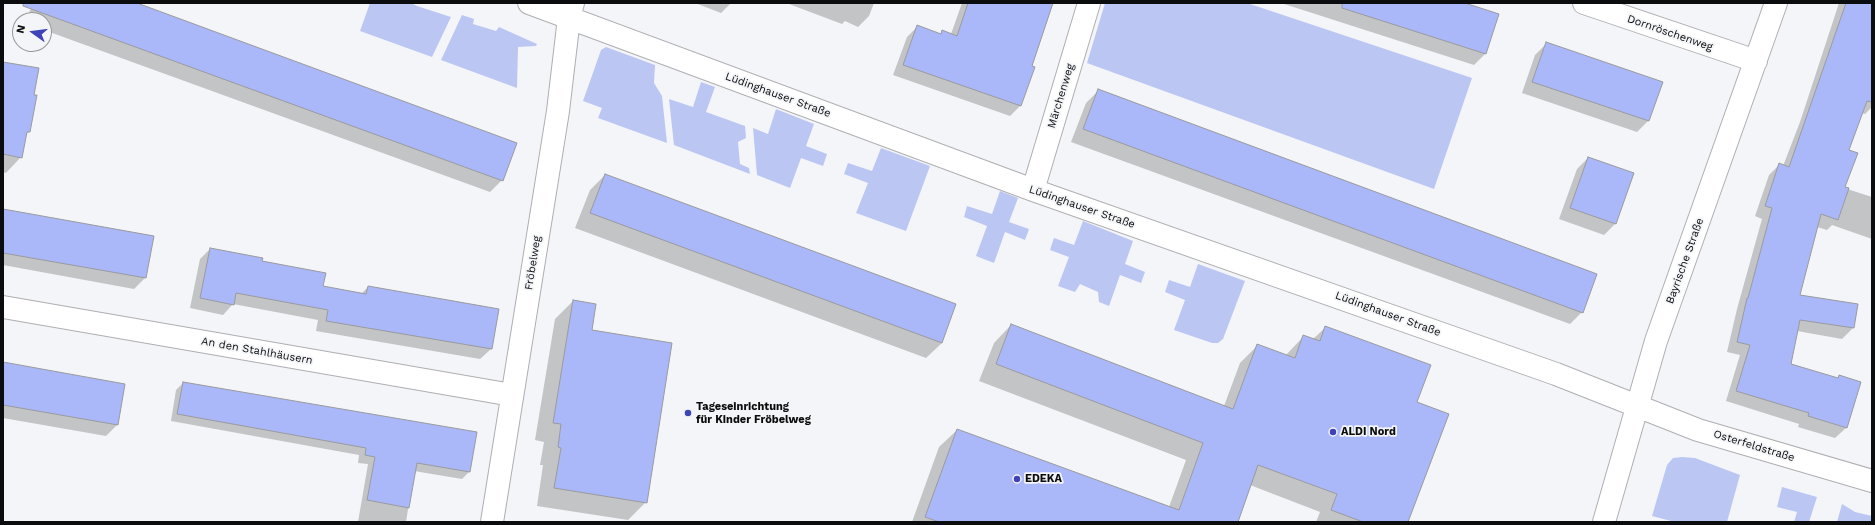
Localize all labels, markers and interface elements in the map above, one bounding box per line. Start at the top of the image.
north arrow [12,12,52,52]
street label: Dornröschenweg [1625,12,1715,54]
text: N [14,24,28,35]
street label: Märchenweg [1045,62,1077,130]
street label: Lüdinghauser Straße [723,70,833,120]
street label: Lüdinghauser Straße [1027,183,1137,231]
street label: Bayrische Straße [1663,216,1707,306]
street label: Fröbelweg [522,235,544,291]
street label: Lüdinghauser Straße [1333,289,1443,339]
street label: An den Stahlhäusern [200,335,314,367]
place label: Tageseinrichtung für Kinder Fröbelweg [696,400,811,426]
marker: Tageseinrichtung für Kinder Fröbelweg [683,408,693,418]
place label: ALDI Nord [1341,425,1396,439]
marker: ALDI Nord [1328,427,1338,437]
street label: Osterfeldstraße [1712,427,1796,465]
place label: EDEKA [1025,472,1062,486]
marker: EDEKA [1012,474,1022,484]

